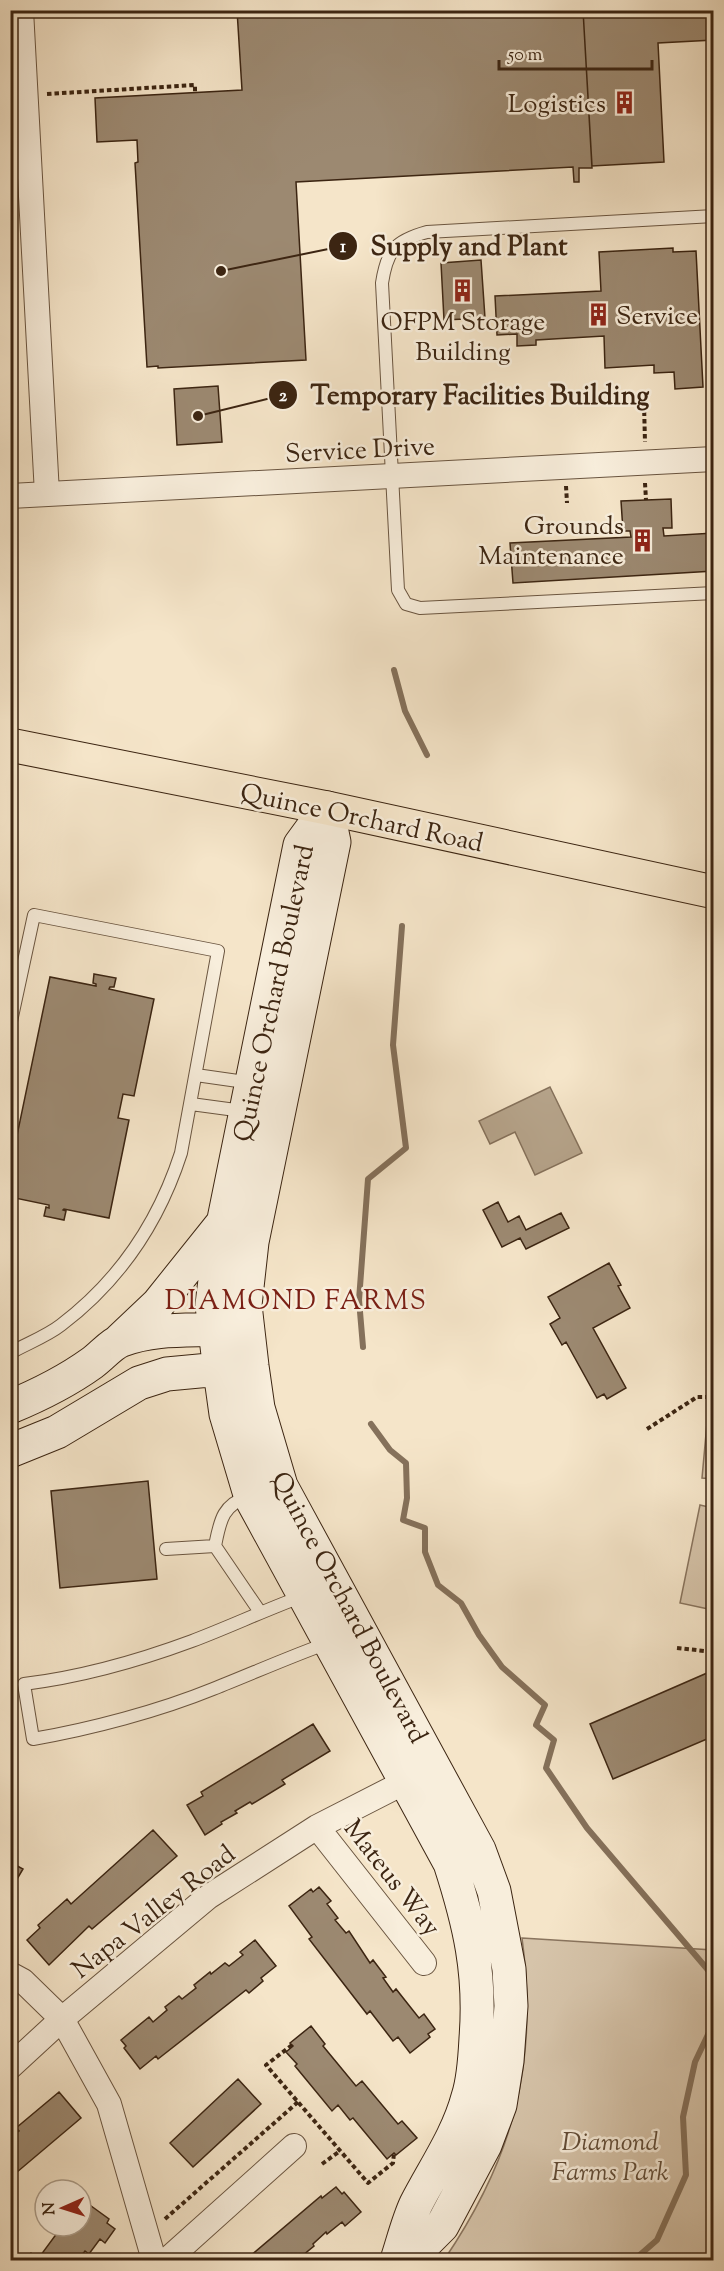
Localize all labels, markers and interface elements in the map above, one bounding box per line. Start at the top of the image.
scale bar [499,33,652,71]
text: 50 m [507,43,543,69]
place label: Logistics [508,87,606,124]
building icon: Logistics [611,90,637,116]
callout: Supply and Plant [328,223,579,268]
text: Supply and Plant [371,229,568,268]
text: 1 [340,235,347,261]
building icon: OFPM Storage Building [450,277,476,303]
place label: Service [616,299,698,336]
building icon: Service [585,302,611,328]
place label: OFPM Storage Building [381,305,545,372]
callout: Temporary Facilities Building [268,372,661,417]
text: Temporary Facilities Building [310,378,650,417]
text: 2 [279,384,288,410]
street label: Service Drive [284,429,436,474]
place label: Grounds Maintenance [478,509,624,576]
building icon: Grounds Maintenance [629,527,655,553]
street label: Quince Orchard Road [237,776,487,863]
street label: Quince Orchard Boulevard [226,841,325,1146]
district label: DIAMOND FARMS [165,1283,427,1322]
street label: Quince Orchard Boulevard [260,1466,435,1751]
street label: Mateus Way [334,1812,449,1945]
street label: Napa Valley Road [65,1837,244,1989]
park label: Diamond Farms Park [551,2125,669,2192]
north arrow [33,2178,93,2238]
text: N [39,2201,62,2216]

